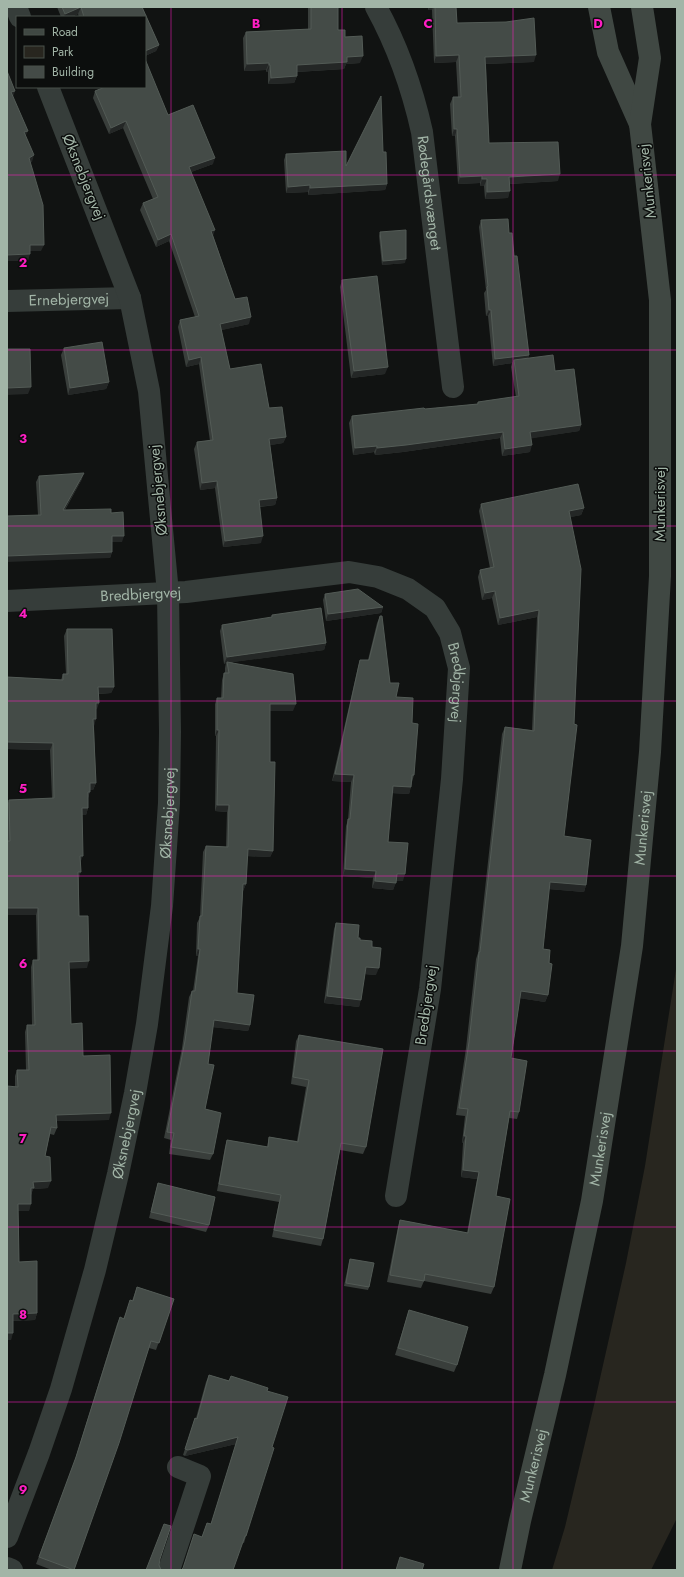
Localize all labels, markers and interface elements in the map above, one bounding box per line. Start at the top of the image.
text: B [252,14,261,33]
text: C [423,14,433,33]
text: D [593,14,603,33]
legend [16,16,146,88]
text: Road [52,23,78,41]
text: Park [52,43,74,61]
text: Building [52,63,94,81]
street label: Øksnebjergvej [57,130,111,224]
street label: Rødegårdsvænget [412,134,447,252]
street label: Munkerisvej [632,143,662,219]
text: 2 [19,253,27,272]
street label: Ernebjergvej [28,288,109,311]
text: 3 [19,429,27,448]
street label: Øksnebjergvej [143,443,173,537]
street label: Munkerisvej [649,467,671,541]
street label: Bredbjergvej [100,581,182,607]
text: 4 [18,604,28,623]
street label: Bredbjergvej [442,640,471,724]
street label: Øksnebjergvej [154,767,181,859]
text: 5 [19,779,27,798]
street label: Munkerisvej [629,789,657,866]
text: 6 [19,954,28,973]
street label: Bredbjergvej [409,963,443,1047]
street label: Øksnebjergvej [106,1087,147,1181]
street label: Munkerisvej [584,1110,617,1187]
text: 7 [19,1129,27,1148]
text: 8 [19,1305,27,1324]
street label: Munkerisvej [514,1427,553,1505]
text: 9 [19,1480,28,1499]

